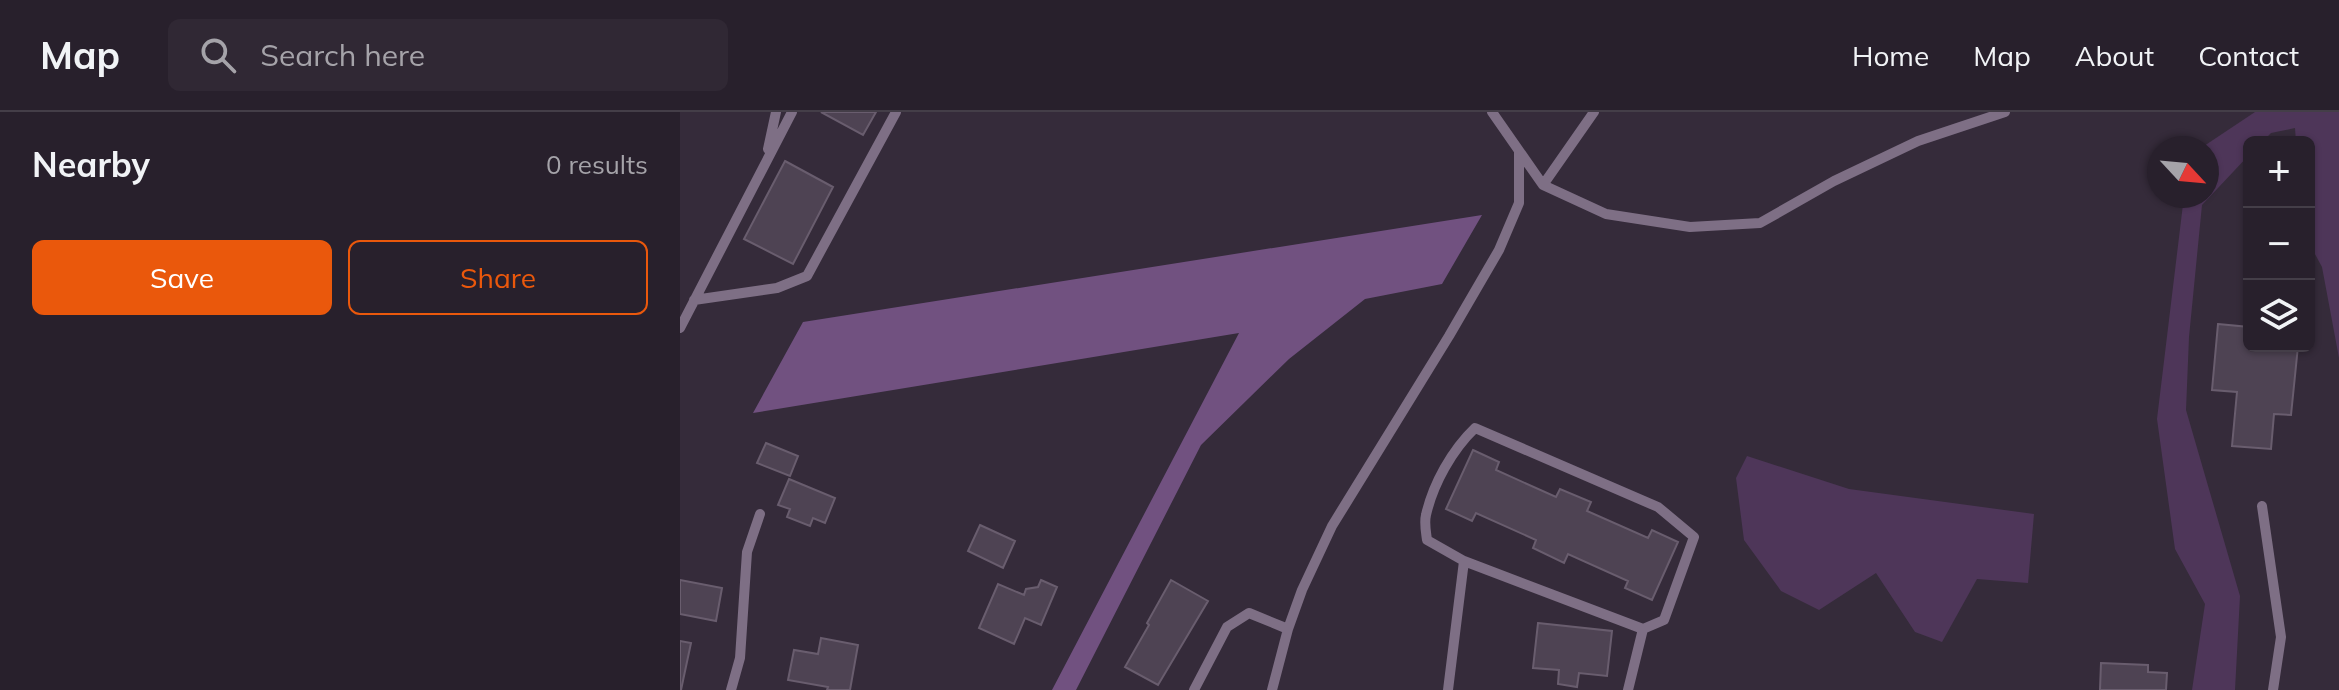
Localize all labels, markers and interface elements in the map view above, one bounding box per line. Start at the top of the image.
search box [168,19,728,91]
text: Map [40,31,120,79]
icon: search [196,33,240,77]
text: Search here [260,36,425,74]
text: Home [1852,38,1929,73]
text: Map [1973,38,2031,73]
text: About [2075,38,2154,73]
text: Contact [2198,38,2299,73]
north arrow [2147,136,2219,208]
map controls [2243,136,2315,352]
button: + [2243,136,2315,208]
text: Nearby [32,143,150,186]
text: 0 results [546,148,648,181]
button: − [2243,208,2315,280]
button: Save [32,240,332,315]
button: Share [348,240,648,315]
button: layers [2243,280,2315,352]

